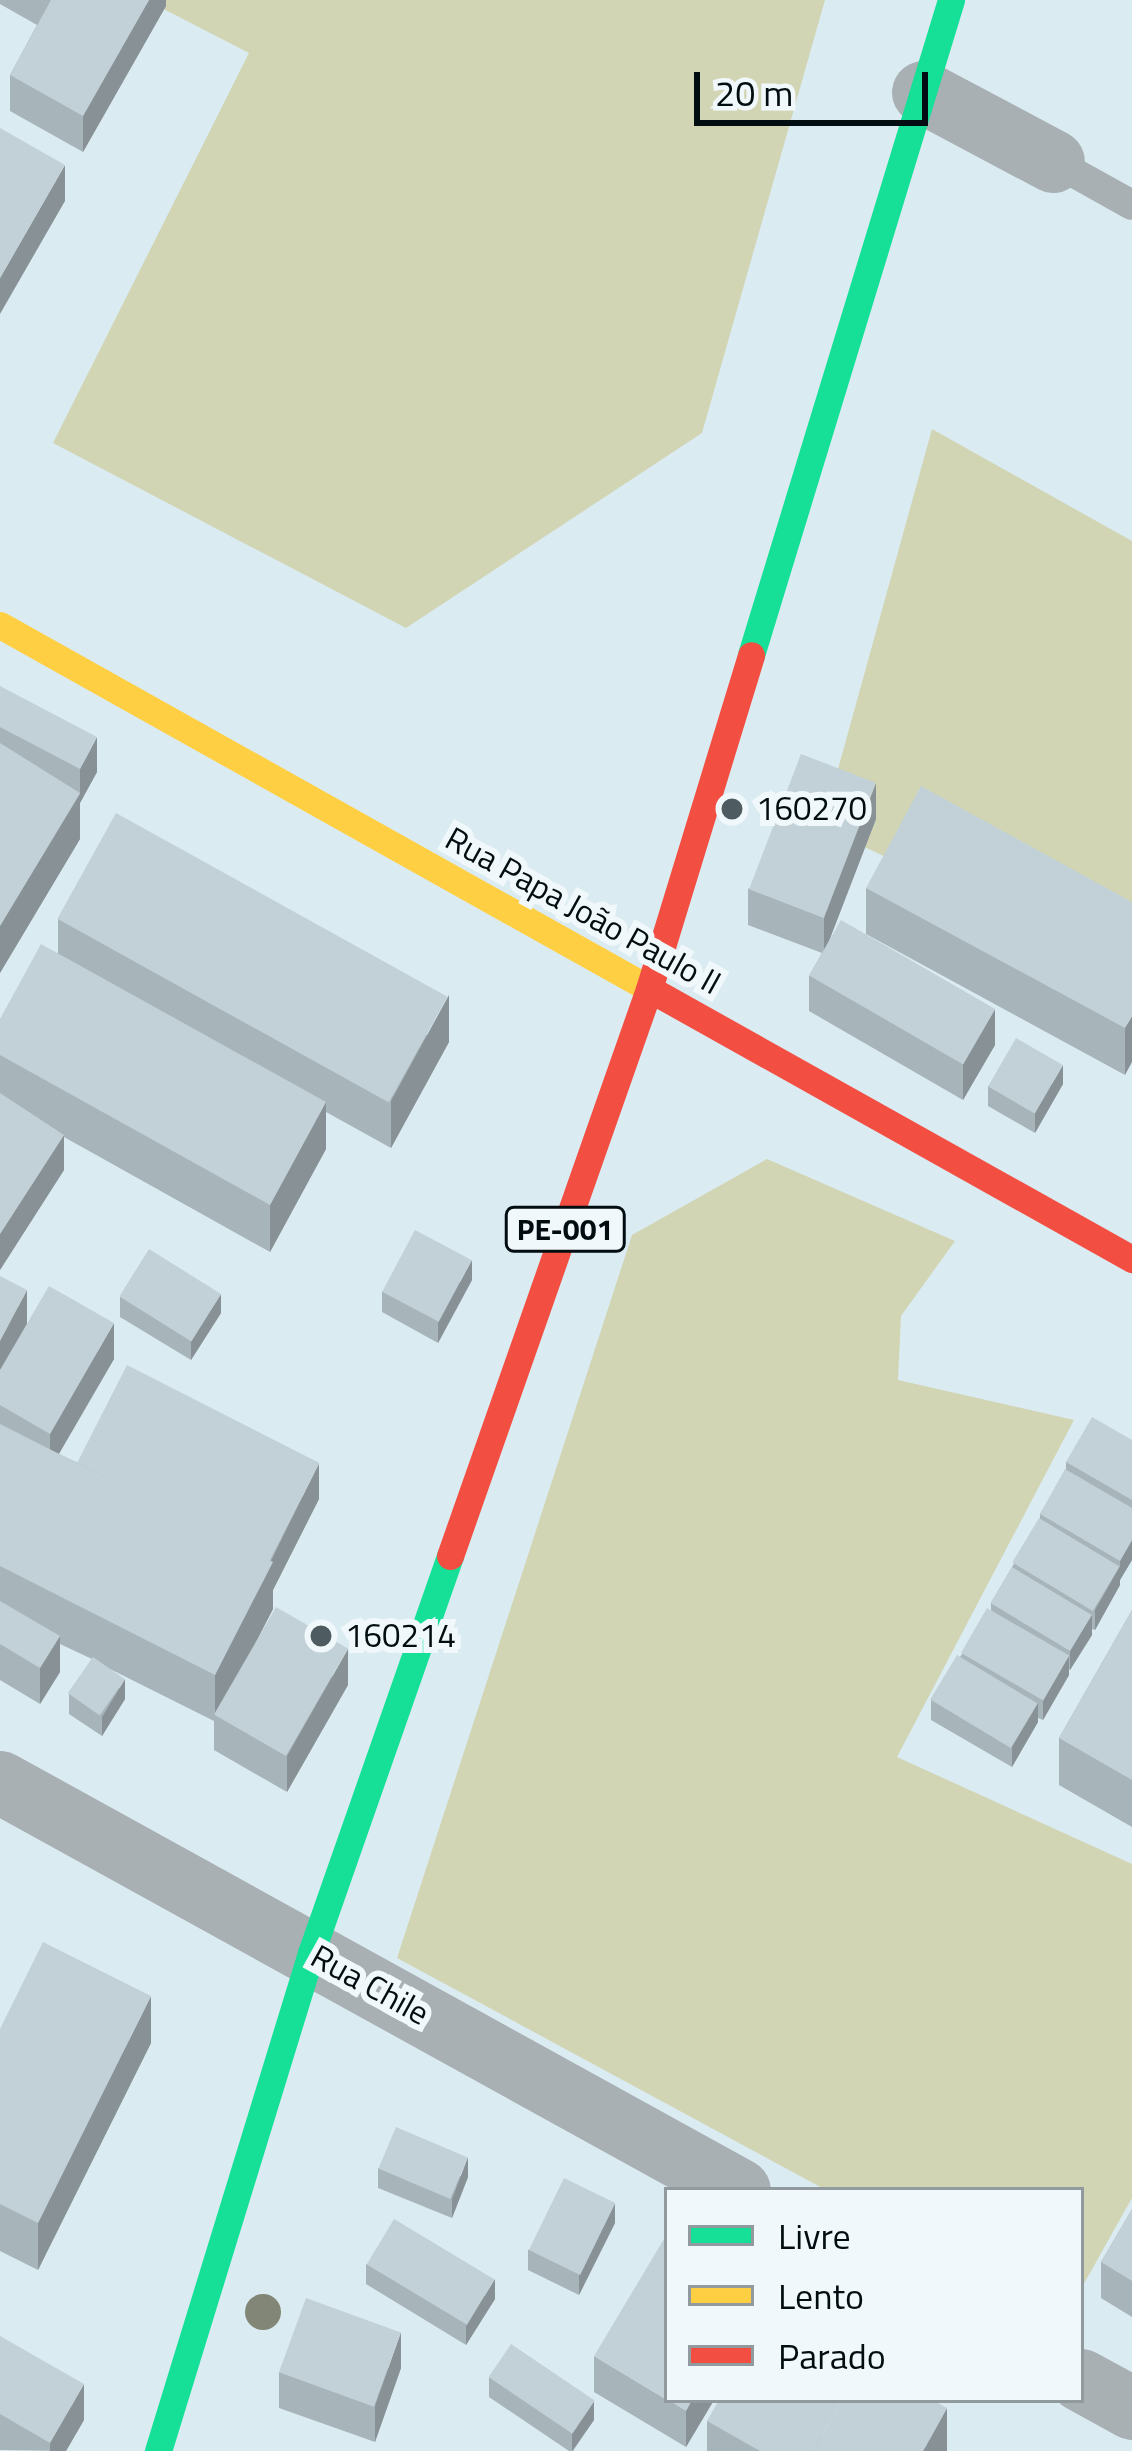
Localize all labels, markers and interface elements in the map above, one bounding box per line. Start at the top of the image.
scale bar [700,48,934,122]
text: 20 m [715,65,793,120]
place label: 160270 [756,789,867,829]
marker: 160270 [719,796,745,822]
street label: Rua Papa João Paulo II [438,819,728,1003]
road number: PE-001 [502,1205,628,1253]
place label: 160214 [345,1616,456,1656]
marker: 160214 [308,1623,334,1649]
street label: Rua Chile [304,1936,436,2034]
legend [664,2187,1084,2403]
text: Livre [778,2208,851,2263]
text: Lento [778,2268,864,2323]
text: Parado [778,2328,886,2383]

